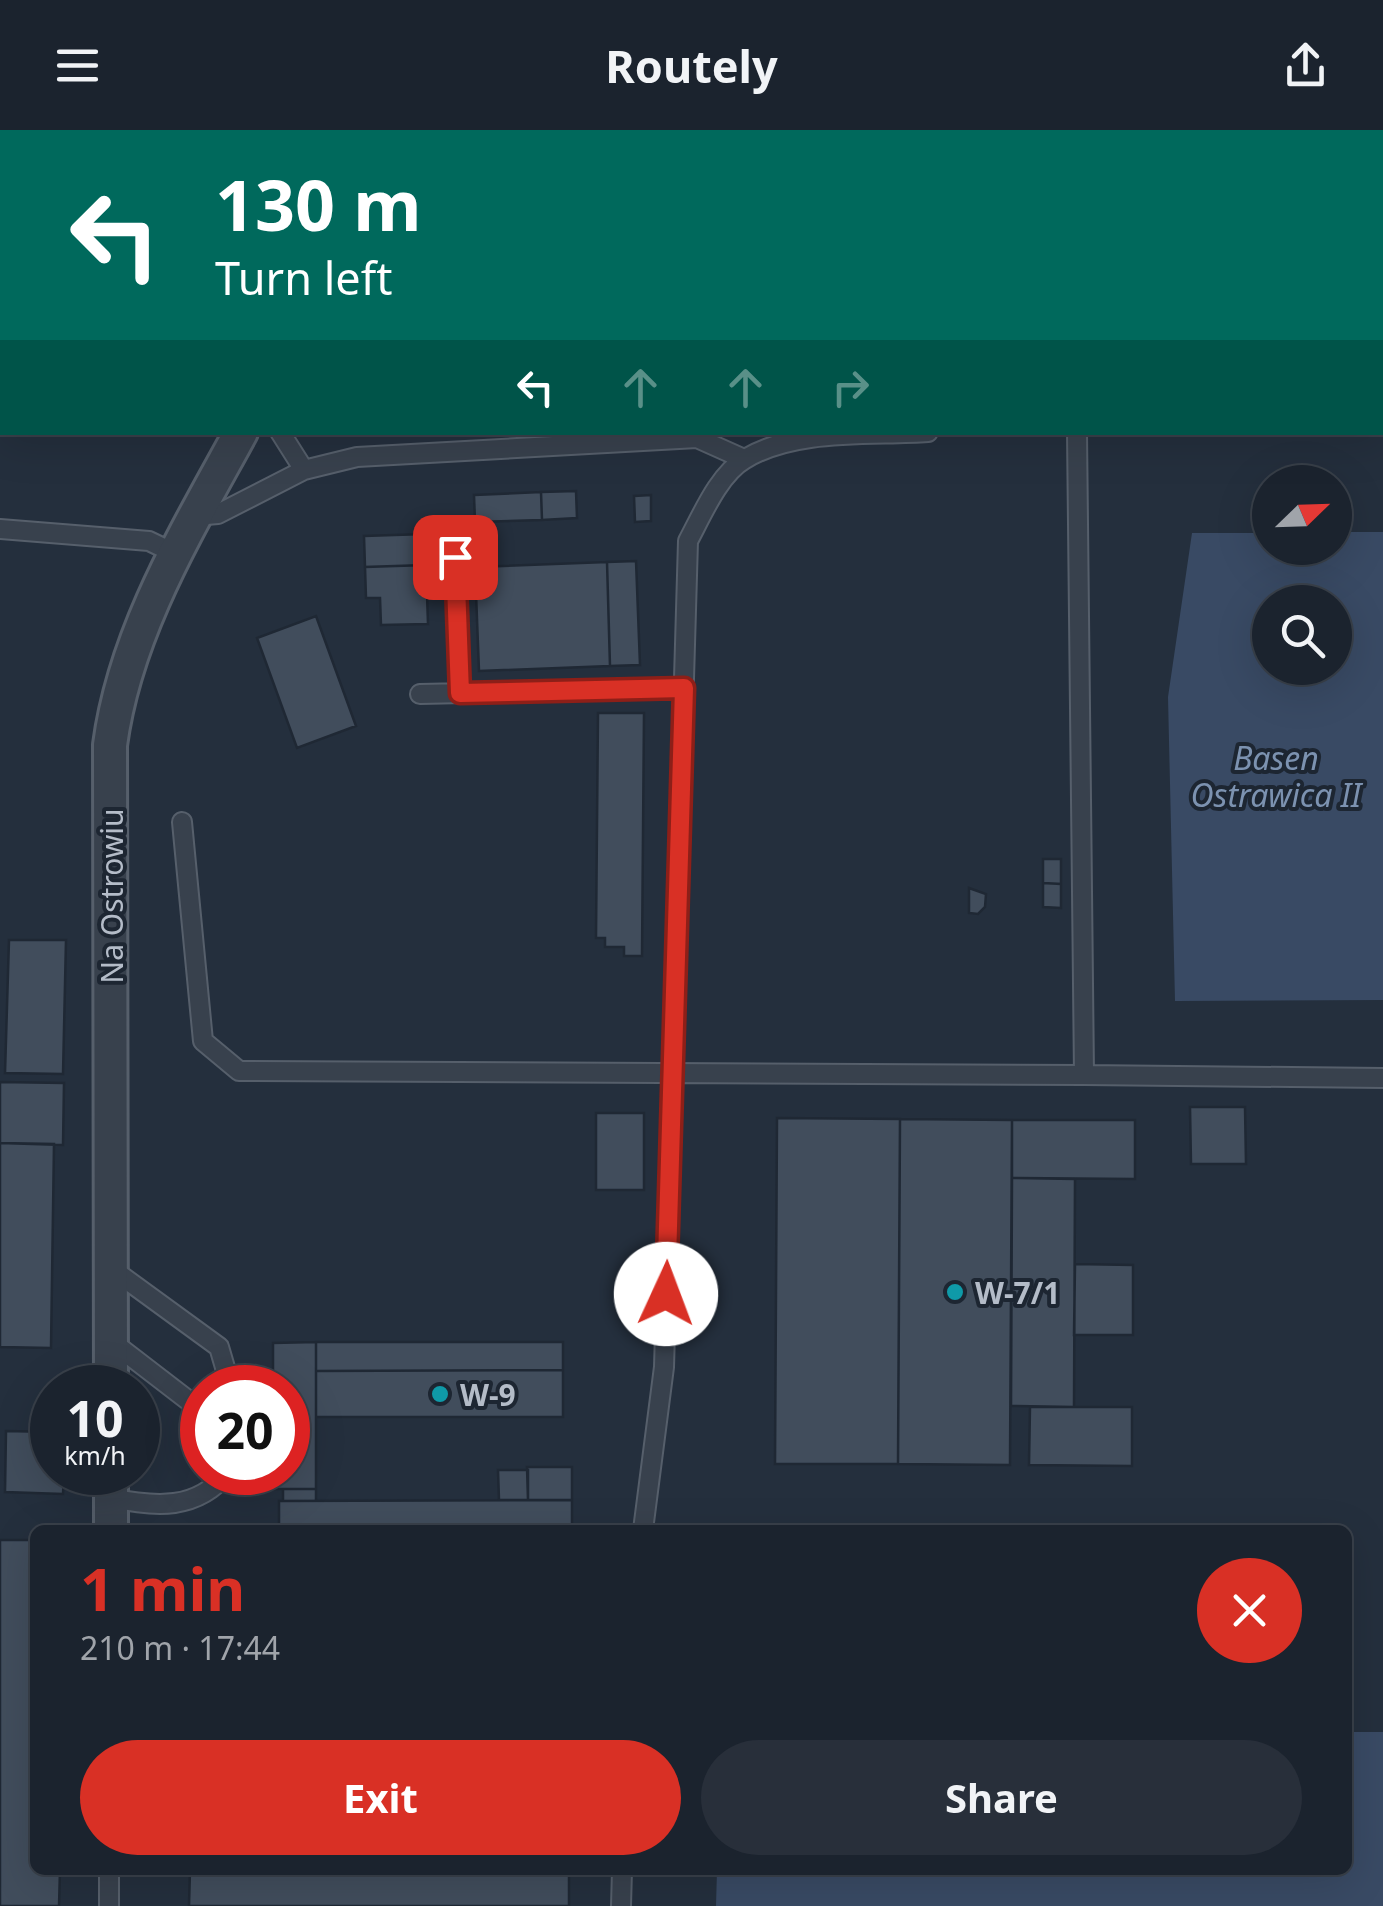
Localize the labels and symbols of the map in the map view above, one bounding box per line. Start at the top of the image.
north arrow [1252,465,1352,565]
pin [413,515,498,600]
water label: Basen Ostrawica II [1191,736,1364,816]
street label: Na Ostrowiu [91,808,132,984]
position arrow [614,1242,718,1346]
place label: W-7/1 [975,1272,1060,1313]
marker: W-7/1 [944,1281,966,1303]
speed limit sign: 20 [180,1365,310,1495]
place label: W-9 [460,1374,516,1415]
marker: W-9 [429,1383,451,1405]

